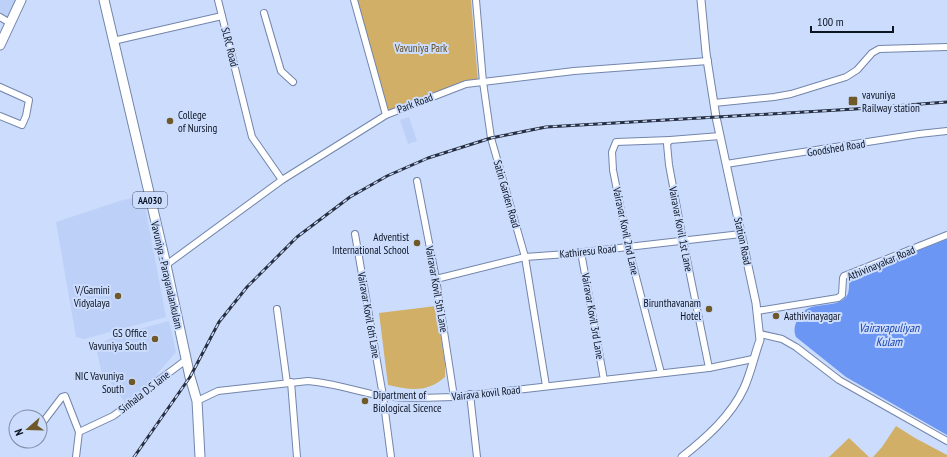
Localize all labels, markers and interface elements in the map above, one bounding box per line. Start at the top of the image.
scale bar [811,8,893,34]
text: 100 m [817,14,844,29]
street label: SLRC Road [218,26,242,68]
park label: Vavuniya Park [394,41,448,55]
place label: vavuniya Railway station [862,88,920,115]
street label: Park Road [395,90,435,116]
marker: vavuniya Railway station [847,95,859,107]
place label: College of Nursing [178,108,217,135]
marker: College of Nursing [165,116,175,126]
street label: Goodshed Road [806,136,866,160]
street label: Satin Garden Road [491,159,523,230]
street label: Vairavar Kovil 1st Lane [666,184,696,273]
street label: Vairavar Kovil 2nd Lane [610,185,642,276]
road number: AA030 [133,192,167,208]
street label: Station Road [731,216,755,266]
street label: Vavuniya - Parayanalankulam [148,219,186,330]
place label: Adventist International School [332,230,409,257]
marker: Adventist International School [412,238,422,248]
street label: Kathiresu Road [559,241,617,261]
street label: Athivinayakar Road [845,242,917,284]
street label: Vairavar Kovil 5th Lane [422,244,452,334]
street label: Vairavar Kovil 6th Lane [354,270,384,360]
street label: Vairavar Kovil 3rd Lane [578,271,608,361]
place label: V/Gamini Vidyalaya [73,283,110,310]
marker: V/Gamini Vidyalaya [113,291,123,301]
place label: Birunthavanam Hotel [643,296,701,323]
marker: Birunthavanam Hotel [704,304,714,314]
place label: Aathivinayagar [784,309,840,323]
marker: Aathivinayagar [771,311,781,321]
water label: Vairavapuliyan Kulam [859,320,920,349]
place label: GS Office Vavuniya South [88,326,147,353]
marker: GS Office Vavuniya South [150,334,160,344]
street label: Sinhala D.S lane [116,367,173,416]
place label: NIC Vavuniya South [75,369,124,396]
marker: NIC Vavuniya South [127,377,137,387]
street label: Vairava kovil Road [450,382,521,404]
place label: Dipartment of Biological Sicence [373,388,442,415]
marker: Dipartment of Biological Sicence [360,396,370,406]
north arrow [8,409,48,449]
text: N [11,427,26,438]

